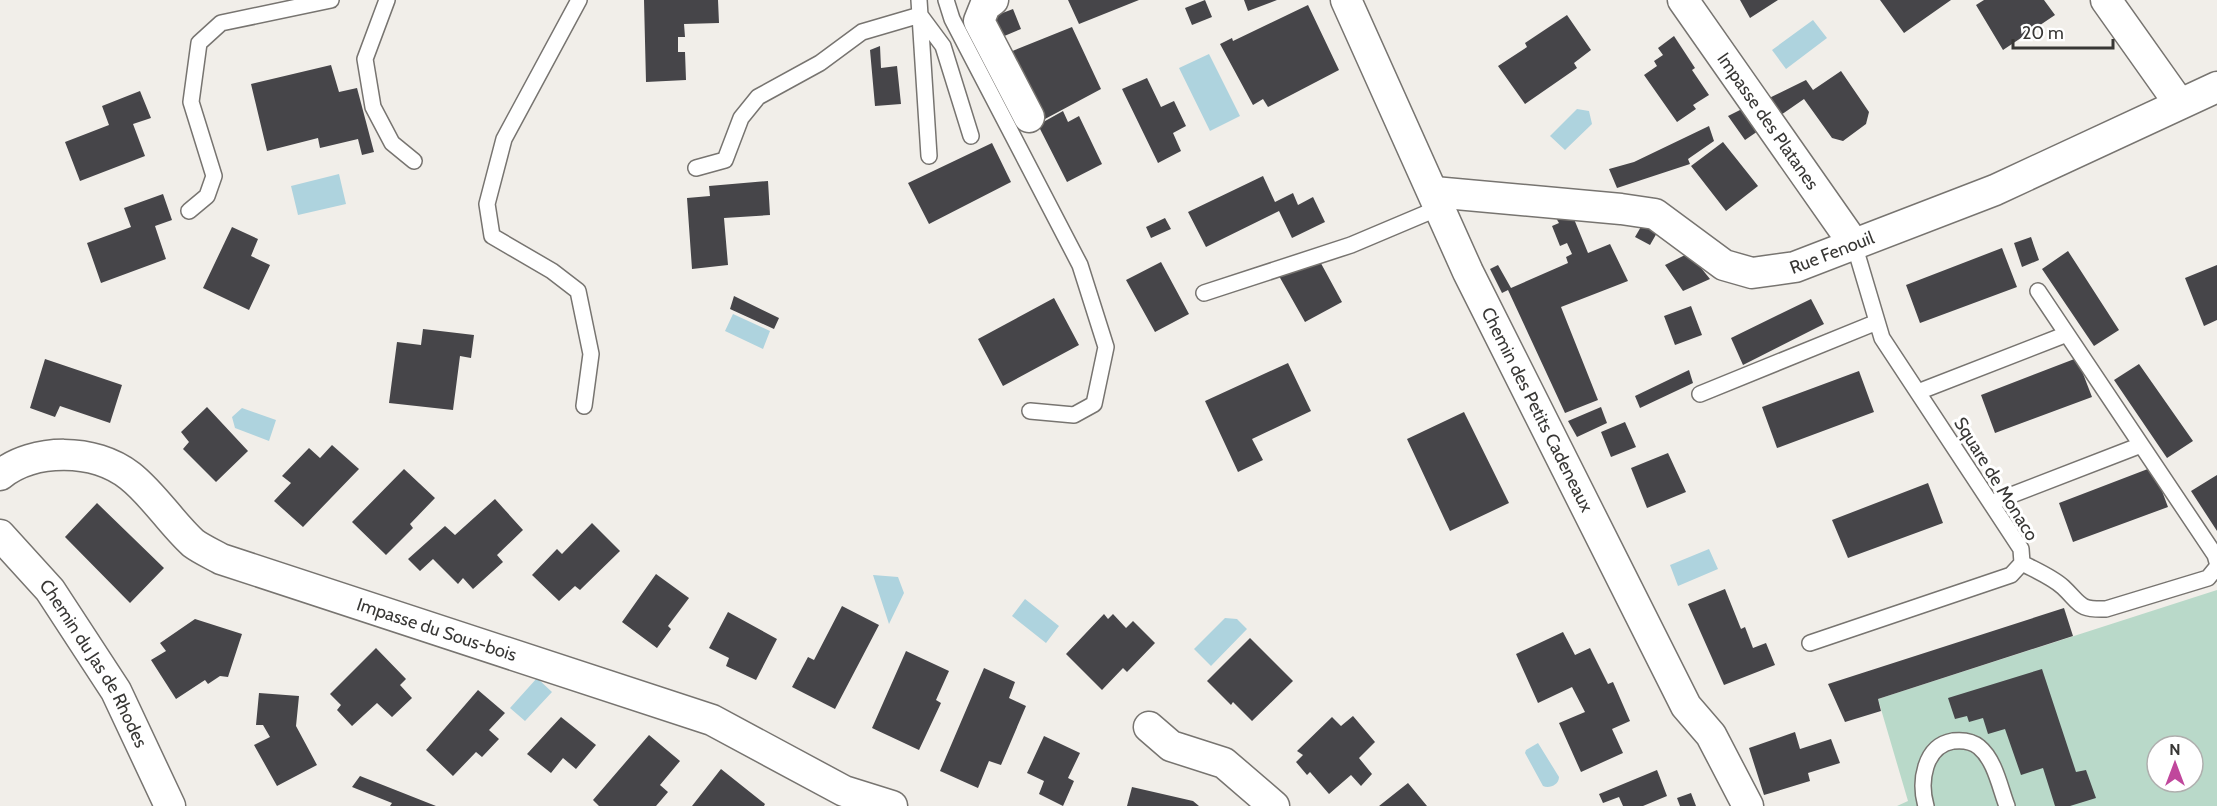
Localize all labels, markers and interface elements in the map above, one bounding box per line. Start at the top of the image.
scale bar [2013,12,2114,50]
text: 20 m [2022,22,2064,44]
street label: Impasse des Platanes [1712,48,1823,194]
street label: Rue Fenouil [1787,226,1878,279]
street label: Chemin des Petits Cadeneaux [1476,304,1598,516]
street label: Square de Monaco [1949,413,2043,545]
street label: Chemin du Jas de Rhodes [35,575,152,751]
street label: Impasse du Sous-bois [354,593,519,666]
north arrow [2145,734,2205,794]
text: N [2169,740,2181,759]

